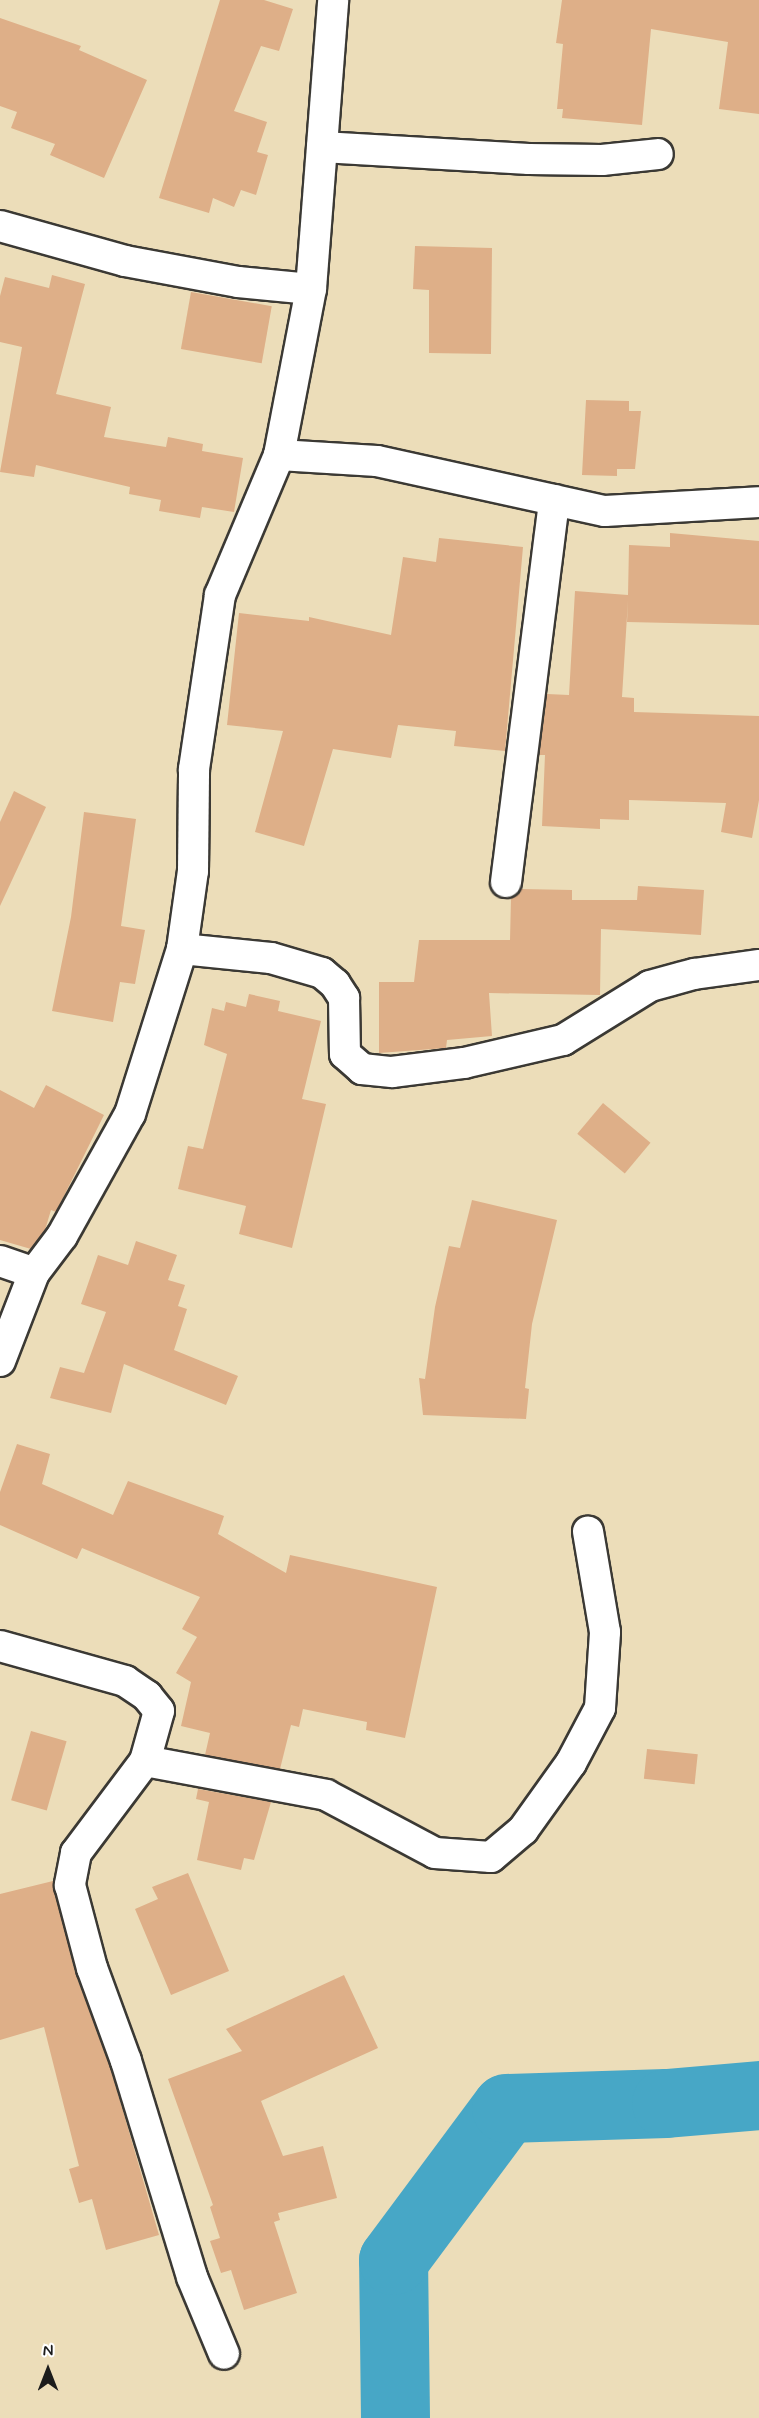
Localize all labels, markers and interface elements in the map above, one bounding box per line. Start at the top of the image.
north arrow [18,2340,78,2400]
text: N [43,2341,53,2362]

